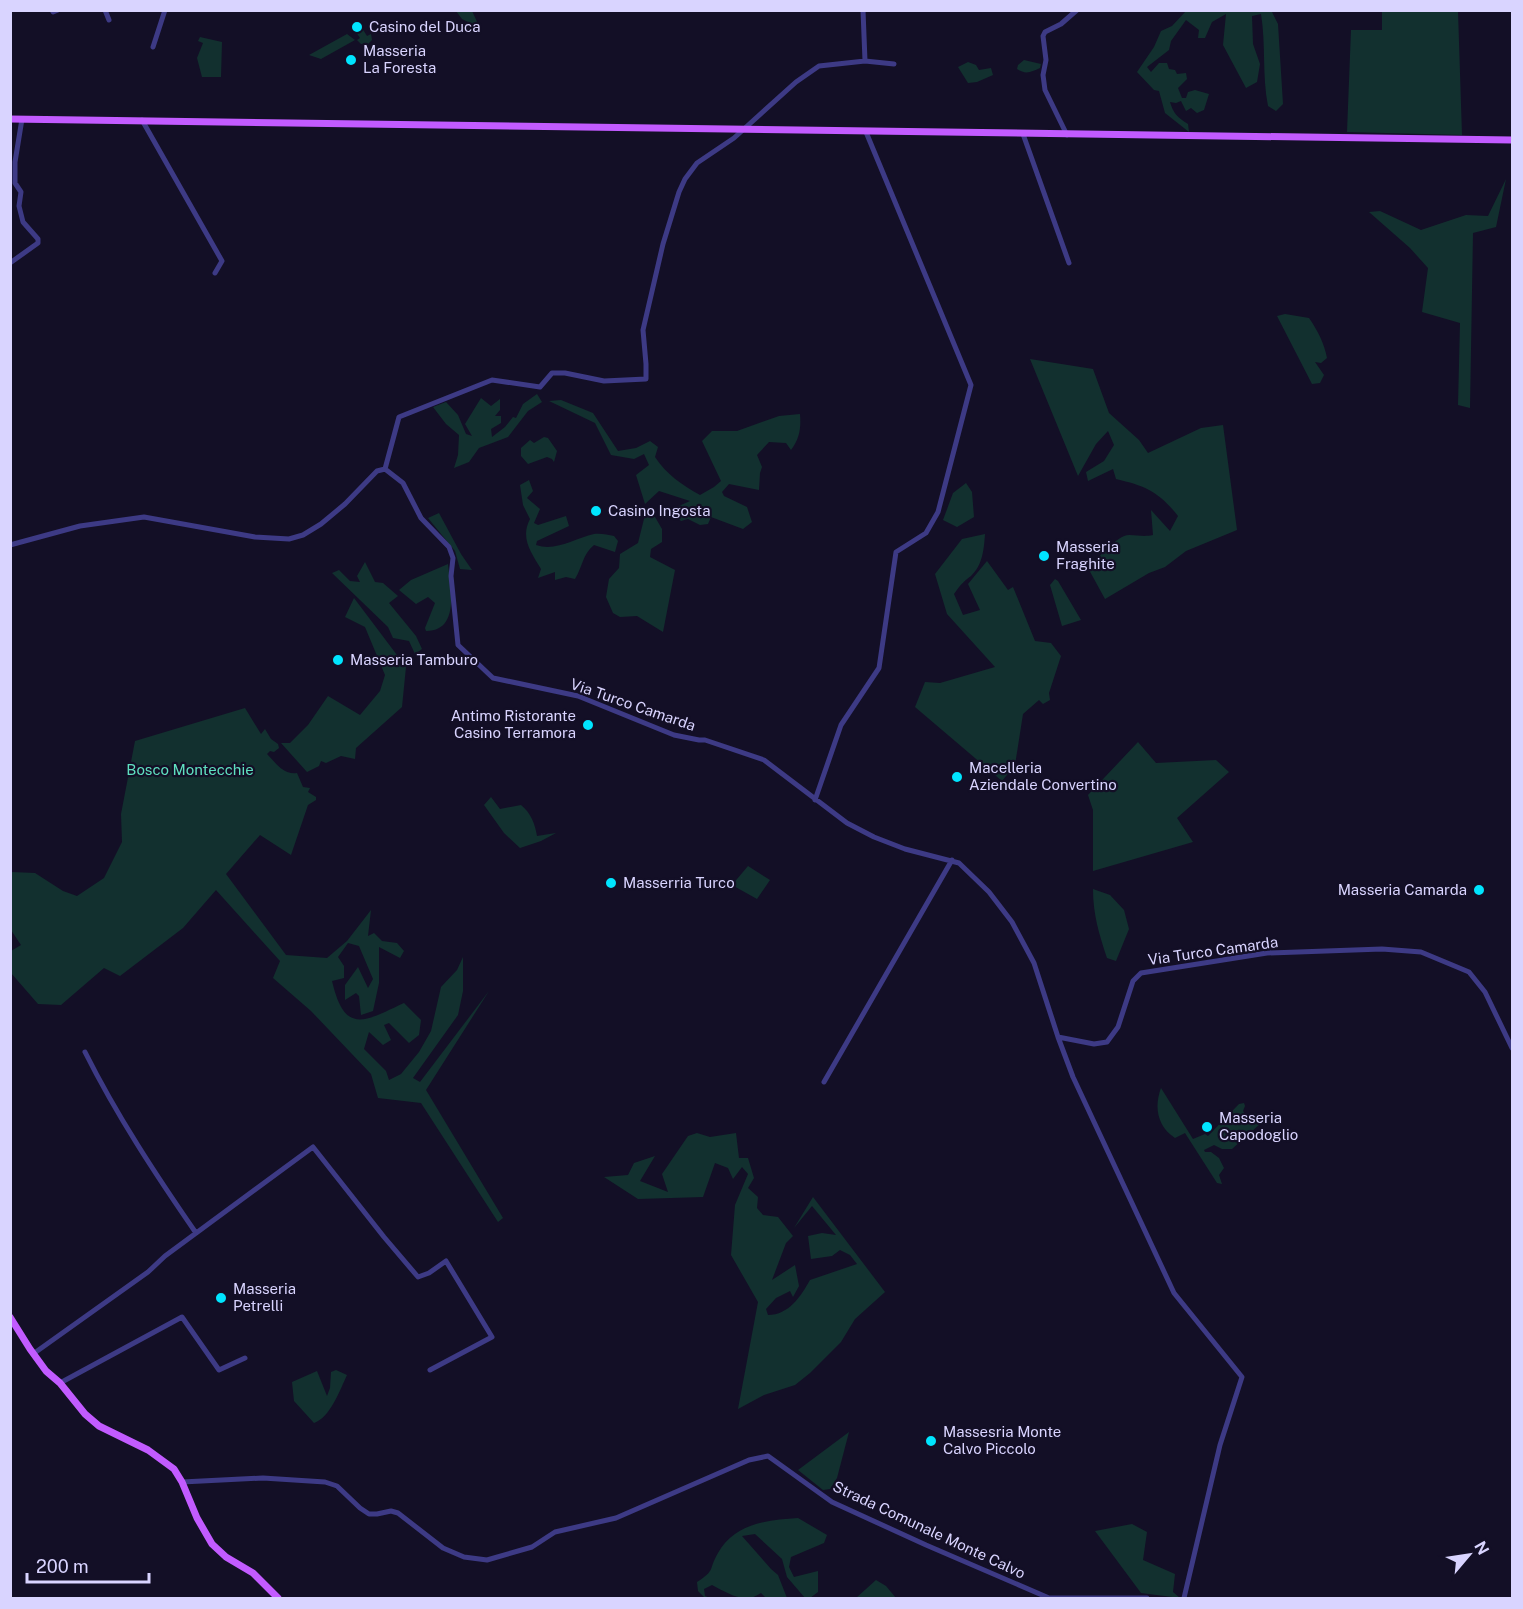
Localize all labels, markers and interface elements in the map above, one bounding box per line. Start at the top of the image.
place label: Casino del Duca [369,18,480,35]
marker: Casino del Duca [350,20,364,34]
place label: Masseria La Foresta [363,42,436,76]
marker: Masseria La Foresta [344,53,358,67]
place label: Casino Ingosta [608,502,710,519]
marker: Casino Ingosta [589,504,603,518]
place label: Masseria Fraghite [1056,538,1119,572]
marker: Masseria Fraghite [1037,549,1051,563]
place label: Masseria Tamburo [350,651,478,668]
marker: Masseria Tamburo [331,653,345,667]
street label: Via Turco Camarda [568,675,698,734]
place label: Antimo Ristorante Casino Terramora [451,707,576,741]
marker: Antimo Ristorante Casino Terramora [581,718,595,732]
place label: Macelleria Aziendale Convertino [969,759,1117,793]
park label: Bosco Montecchie [126,761,254,778]
marker: Macelleria Aziendale Convertino [950,770,964,784]
place label: Masserria Turco [623,874,735,891]
marker: Masserria Turco [604,876,618,890]
place label: Masseria Camarda [1338,881,1467,898]
marker: Masseria Camarda [1472,883,1486,897]
street label: Via Turco Camarda [1147,933,1279,968]
place label: Masseria Capodoglio [1219,1109,1298,1143]
marker: Masseria Capodoglio [1200,1120,1214,1134]
place label: Masseria Petrelli [233,1280,296,1314]
marker: Masseria Petrelli [214,1291,228,1305]
place label: Massesria Monte Calvo Piccolo [943,1423,1061,1457]
marker: Massesria Monte Calvo Piccolo [924,1434,938,1448]
street label: Strada Comunale Monte Calvo [830,1477,1028,1582]
north arrow [1439,1525,1499,1585]
text: N [1470,1538,1493,1558]
scale bar [27,1546,148,1584]
text: 200 m [36,1556,89,1577]

